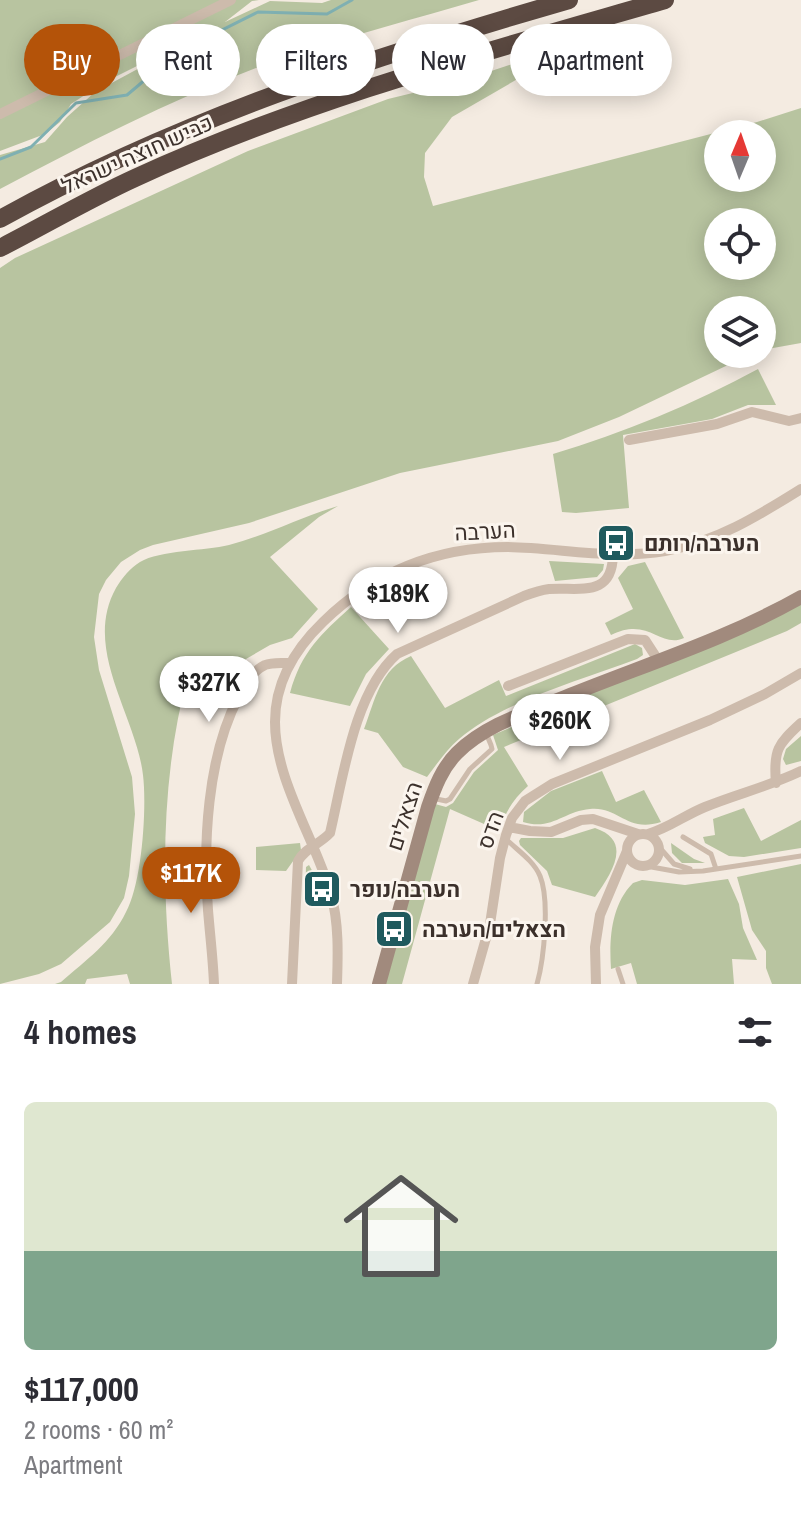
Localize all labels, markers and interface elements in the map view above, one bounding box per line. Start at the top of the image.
chip: Buy [24,24,120,96]
chip: Rent [136,24,240,96]
chip: Filters [256,24,376,96]
chip: New [392,24,494,96]
chip: Apartment [510,24,672,96]
street label: כביש חוצה ישראל [57,107,217,201]
north arrow [704,120,776,192]
map controls [704,120,776,368]
button: locate [704,208,776,280]
button: layers [704,296,776,368]
street label: הערבה [454,514,516,548]
bus stop icon: הערבה/רותם [595,522,637,564]
place label: הערבה/רותם [644,528,759,558]
pin: $189K [342,567,454,635]
text: $189K [367,575,429,610]
pin: $327K [153,656,265,724]
text: $327K [178,664,240,699]
pin: $260K [504,694,616,762]
text: $260K [529,702,591,737]
street label: הצאלים [379,778,429,854]
street label: הדס [469,807,511,853]
pin: $117K [135,847,247,915]
text: $117K [160,855,222,890]
bus stop icon: הערבה/נופר [301,868,343,910]
place label: הערבה/נופר [350,874,460,904]
bus stop icon: הצאלים/הערבה [373,908,415,950]
place label: הצאלים/הערבה [422,914,566,944]
text: 4 homes [24,1009,137,1055]
icon: filters [733,1010,777,1054]
icon: home [329,1154,473,1298]
text: $117,000 [24,1366,139,1412]
text: 2 rooms · 60 m² [24,1412,173,1447]
text: Apartment [24,1447,122,1482]

